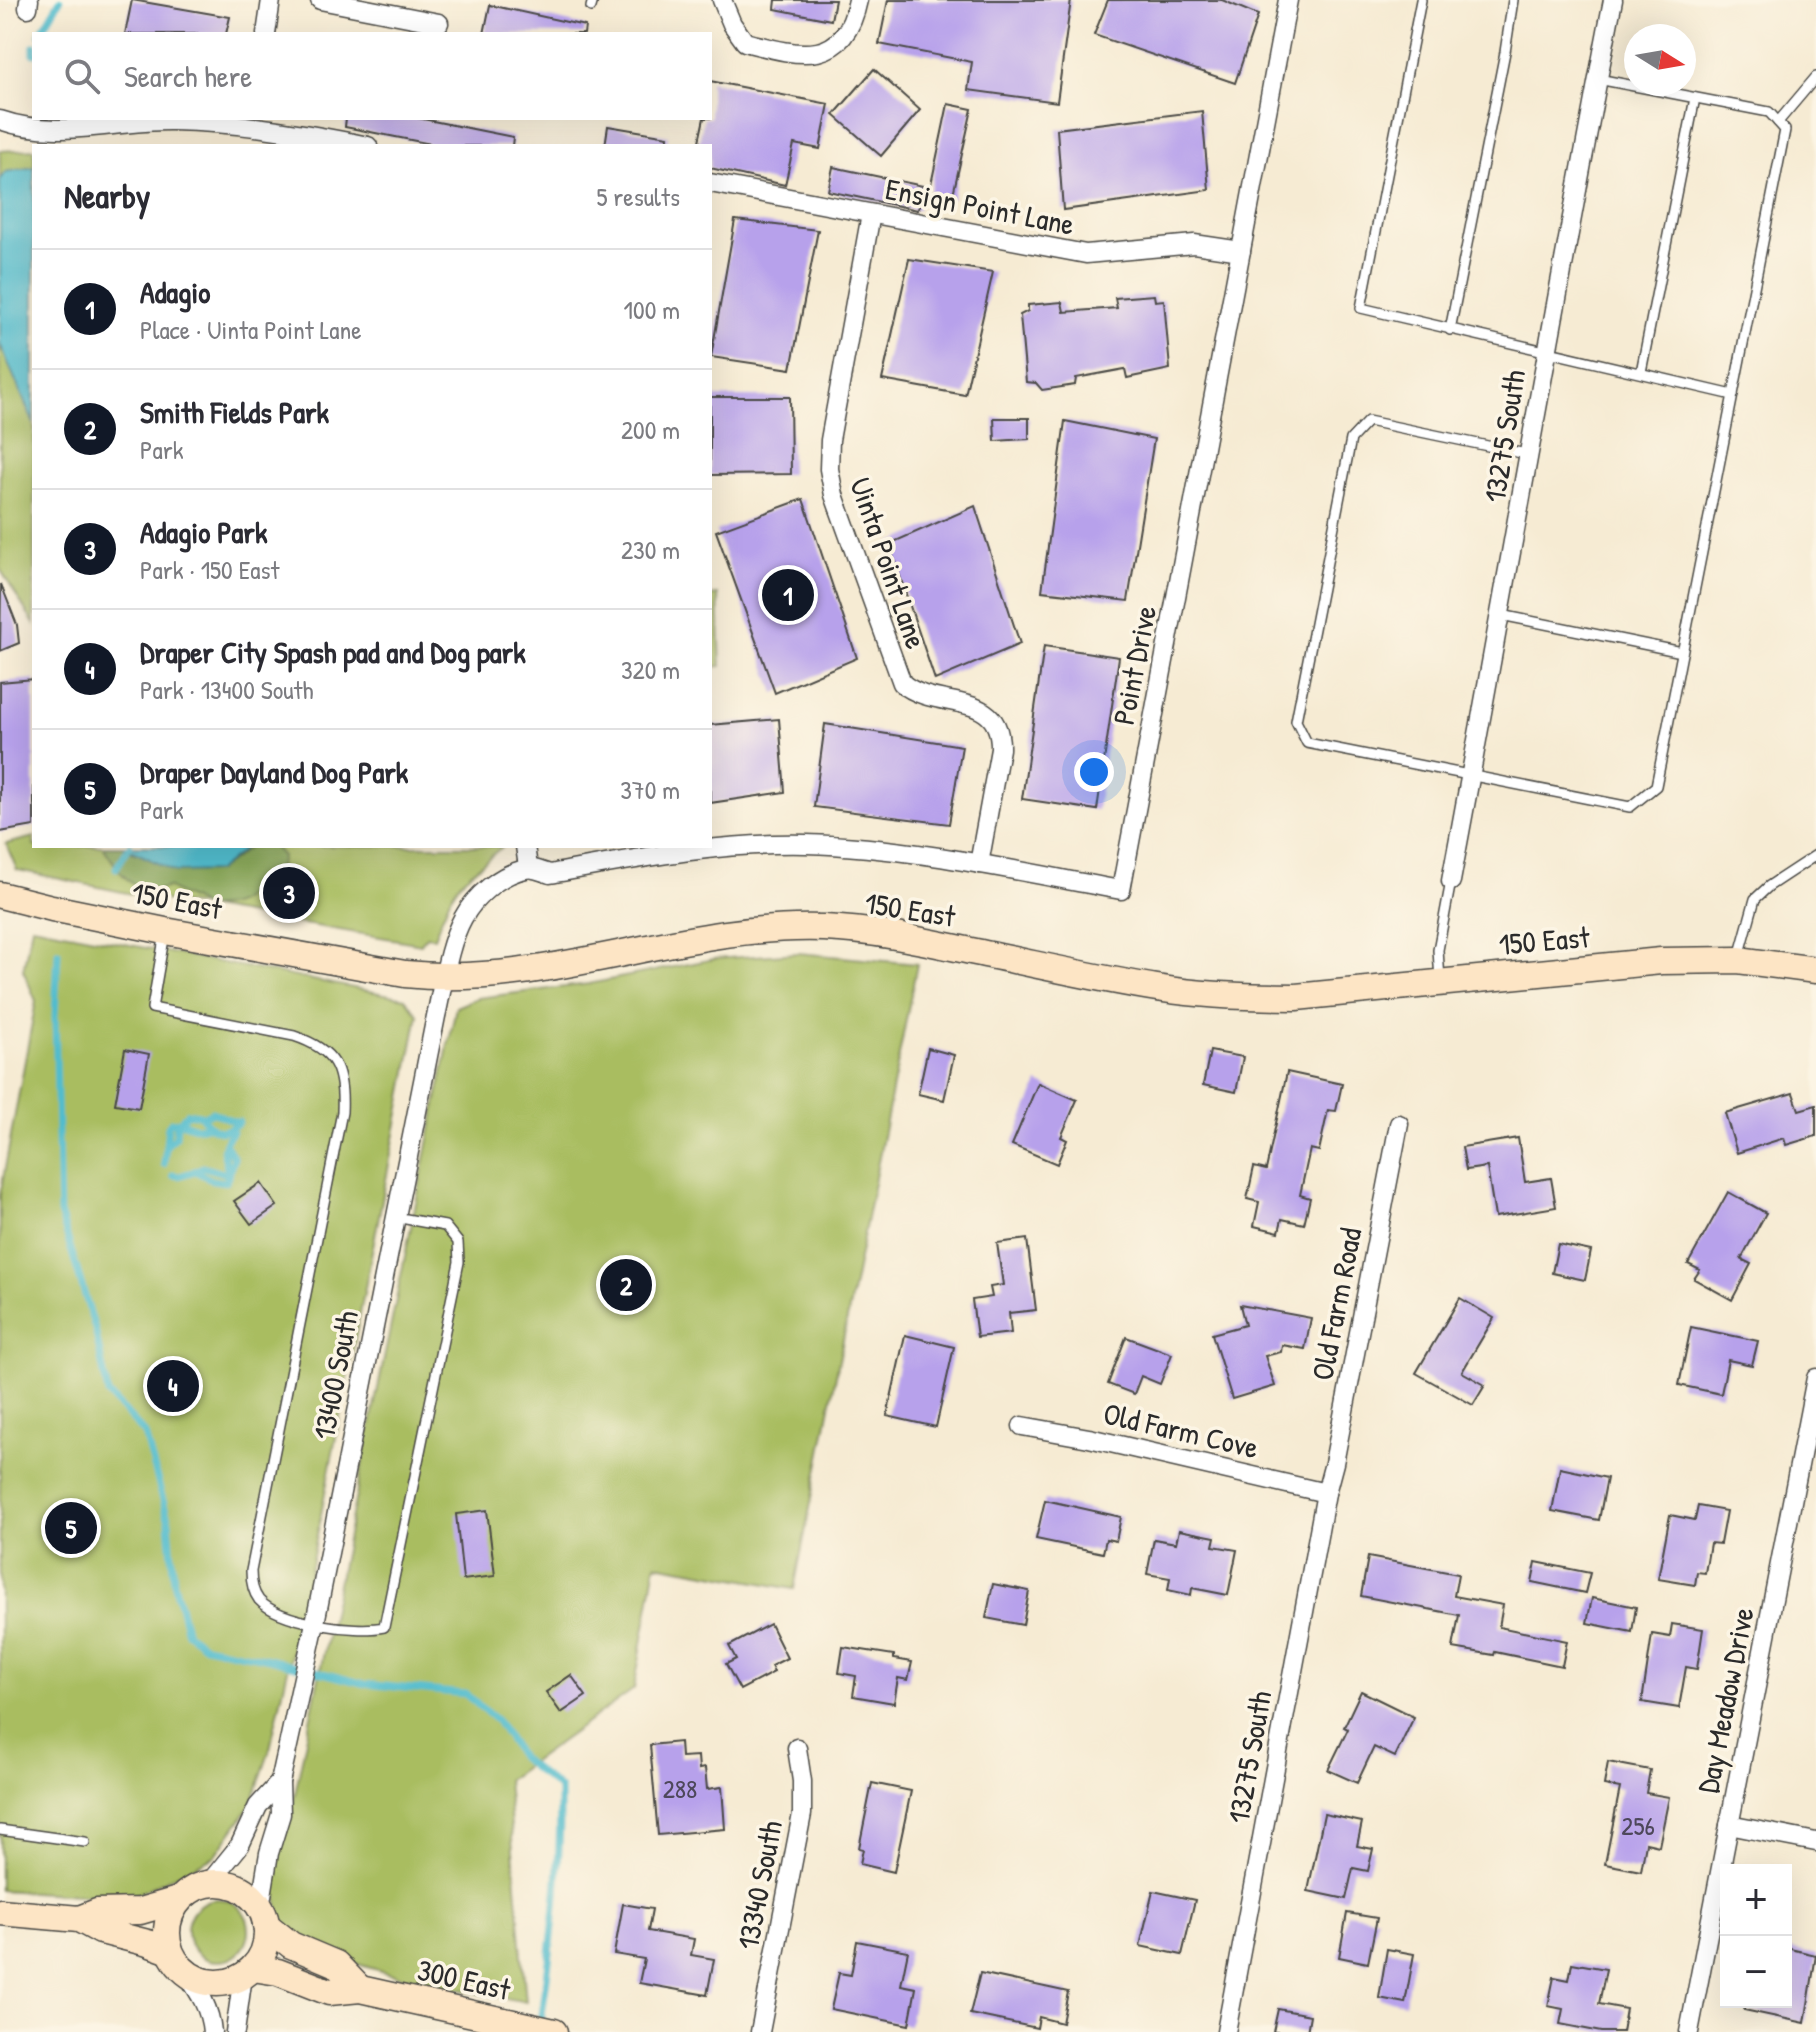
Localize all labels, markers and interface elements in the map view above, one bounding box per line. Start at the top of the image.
north arrow [1624,24,1696,96]
search box [32,32,712,120]
icon: search [60,54,104,98]
text: Search here [124,56,252,96]
street label: Ensign Point Lane [882,168,1078,244]
text: Nearby [64,173,150,219]
text: 5 results [596,179,680,214]
text: Adagio [140,272,210,312]
text: 1 [85,292,95,327]
text: 100 m [624,292,680,327]
text: Place · Uinta Point Lane [140,312,362,347]
street label: 13275 South [1474,367,1534,505]
text: Smith Fields Park [140,392,329,432]
text: 2 [84,412,96,447]
text: 200 m [621,412,680,447]
text: Park [140,432,184,467]
street label: Uinta Point Lane [841,472,937,654]
text: Adagio Park [140,512,267,552]
text: 3 [84,532,96,567]
text: 230 m [621,532,680,567]
text: Park · 150 East [140,552,279,587]
pin: 1 [762,565,814,625]
street label: Point Drive [1103,602,1165,728]
text: Draper City Spash pad and Dog park [140,632,526,672]
text: 4 [85,652,95,687]
text: 320 m [621,652,680,687]
text: Park · 13400 South [140,672,313,707]
text: Draper Dayland Dog Park [140,752,408,792]
your location [1074,752,1114,792]
text: 5 [85,772,96,807]
text: 370 m [620,772,680,807]
text: Park [140,792,184,827]
pin: 3 [263,863,315,923]
street label: 150 East [129,872,226,928]
street label: 150 East [862,882,959,936]
street label: 150 East [1497,916,1592,964]
street label: Old Farm Road [1302,1224,1370,1384]
pin: 2 [600,1255,652,1315]
street label: 13400 South [303,1307,367,1443]
pin: 4 [147,1356,199,1416]
street label: Old Farm Cove [1100,1393,1262,1467]
pin: 5 [45,1498,97,1558]
street label: Day Meadow Drive [1687,1604,1763,1796]
street label: 13275 South [1218,1688,1280,1826]
house number: 288 [663,1771,697,1806]
house number: 256 [1621,1808,1655,1843]
street label: 13340 South [727,1817,791,1953]
map controls [1720,1864,1792,2008]
button: + [1720,1864,1792,1936]
button: − [1720,1936,1792,2008]
street label: 300 East [414,1949,515,2009]

